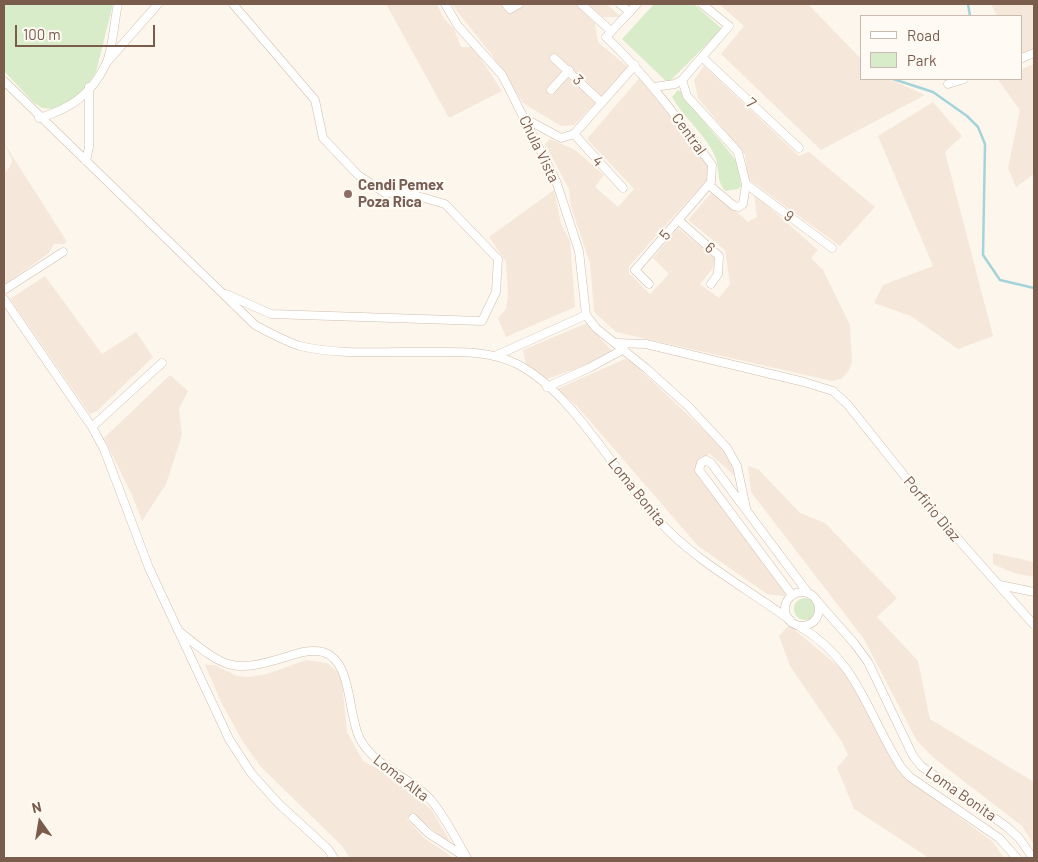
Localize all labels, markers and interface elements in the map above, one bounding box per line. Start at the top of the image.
scale bar [18,15,158,47]
legend [860,15,1023,80]
text: 100 m [23,25,61,43]
text: Road [907,26,940,44]
text: Park [907,51,936,69]
street label: 3 [569,71,587,89]
street label: 7 [742,94,760,112]
street label: Central [668,110,710,158]
street label: Chula Vista [515,113,563,185]
street label: 4 [589,152,607,170]
place label: Cendi Pemex Poza Rica [358,176,444,211]
marker: Cendi Pemex Poza Rica [342,188,354,200]
street label: 9 [780,206,798,226]
street label: 5 [656,226,674,244]
street label: 6 [701,239,719,257]
street label: Loma Bonita [604,454,670,530]
street label: Porfirio Diaz [900,473,964,545]
street label: Loma Alta [370,751,432,805]
street label: Loma Bonita [922,763,1000,825]
north arrow [15,797,65,847]
text: N [30,798,43,816]

